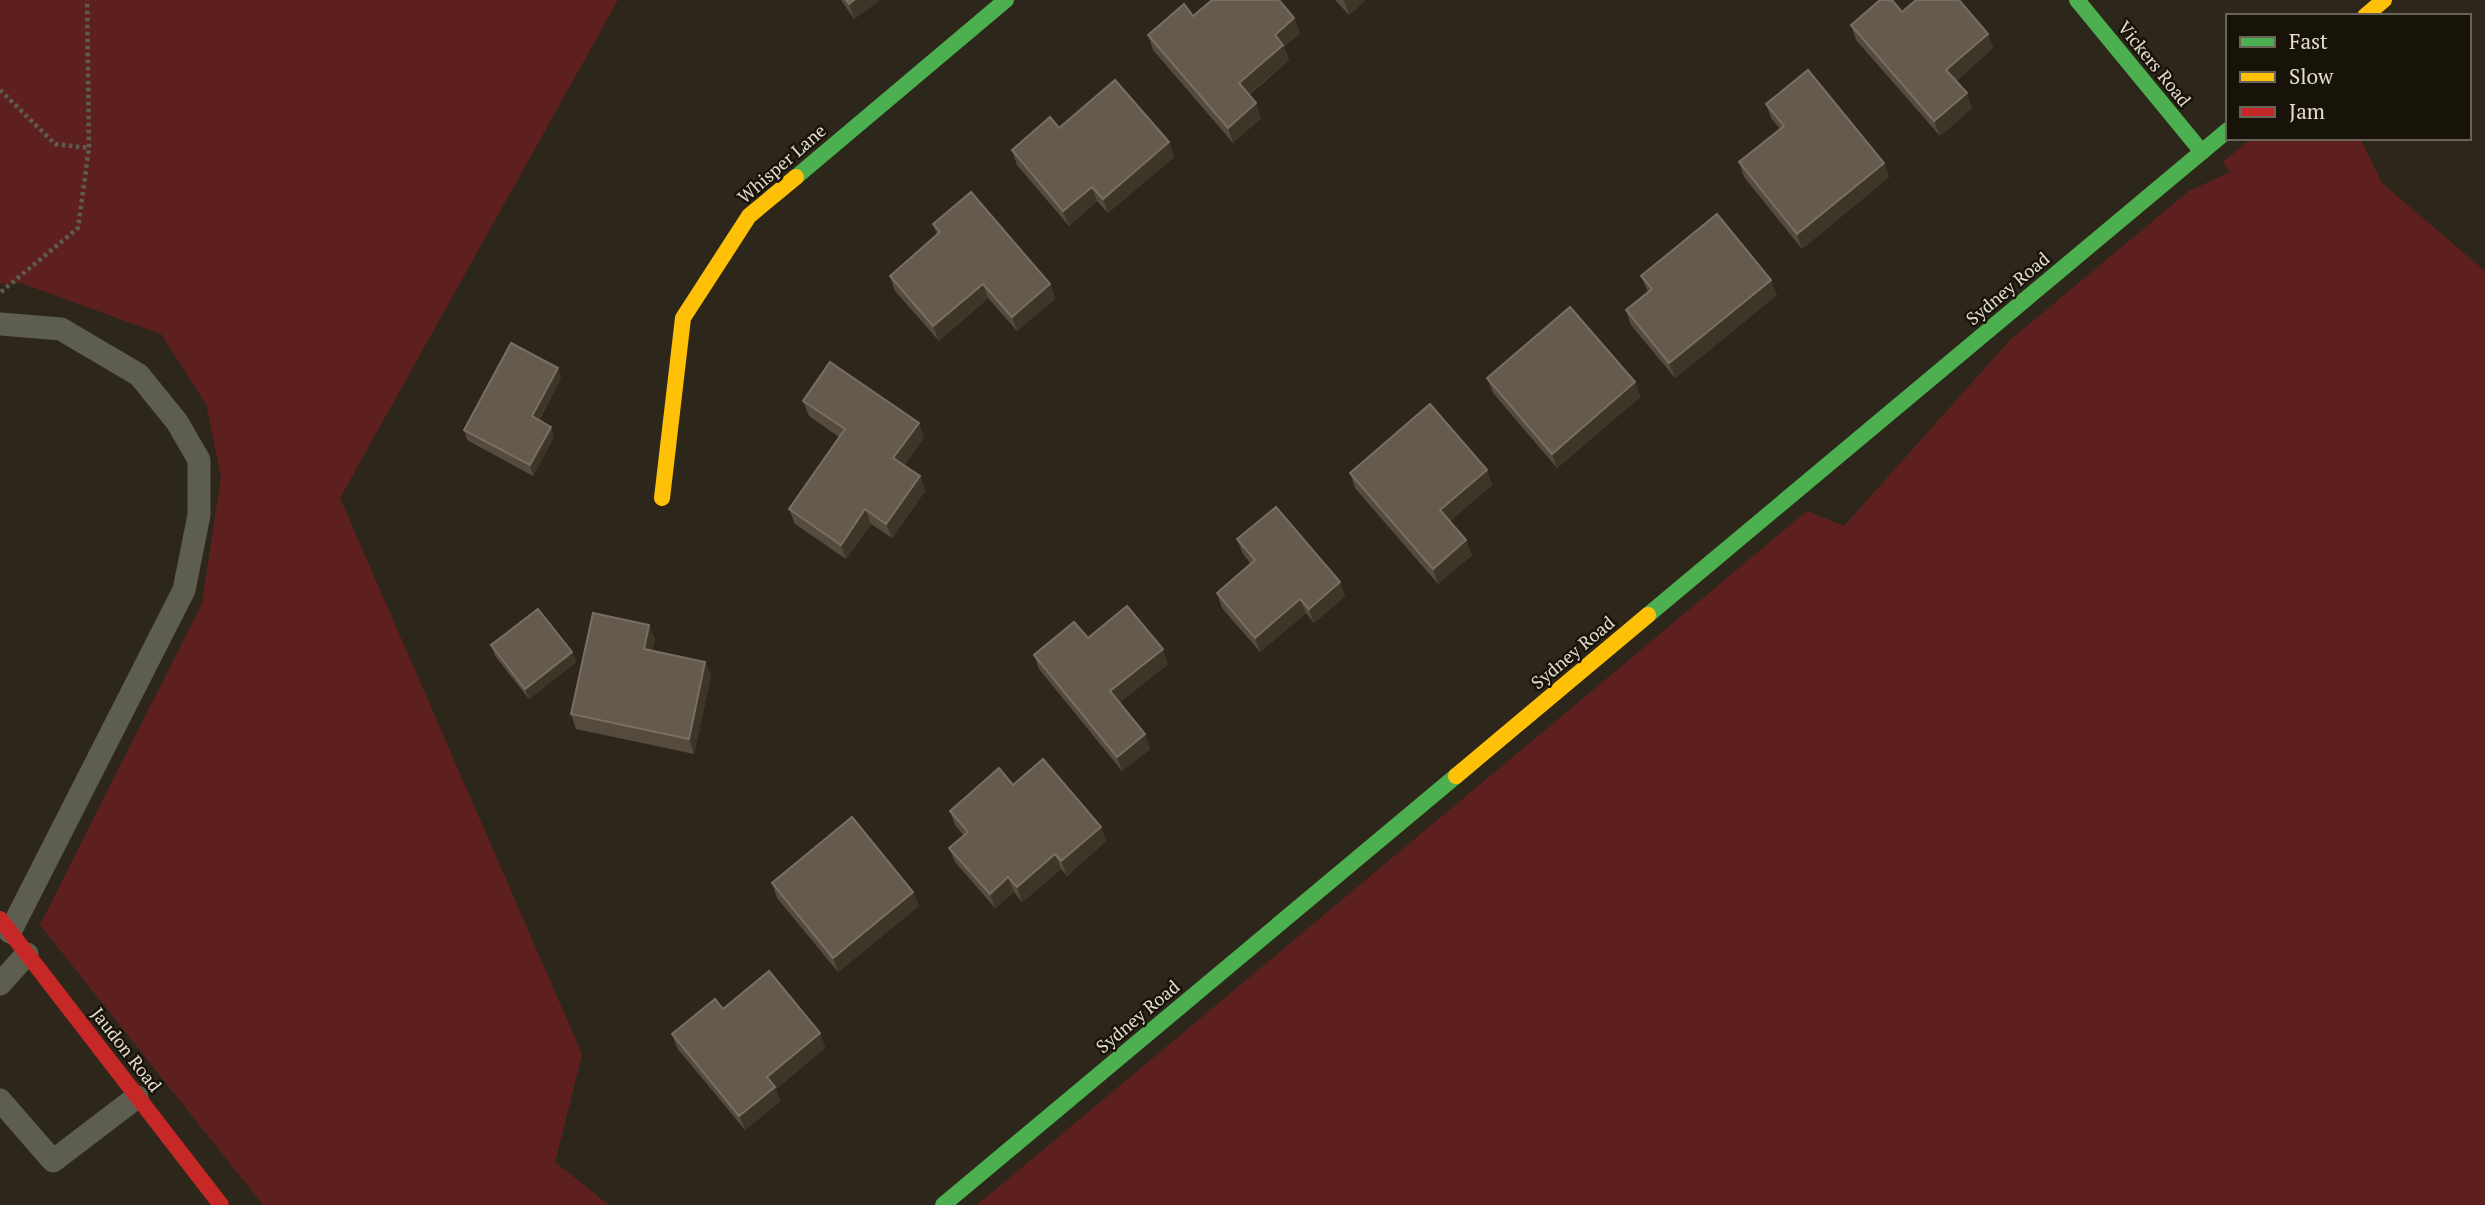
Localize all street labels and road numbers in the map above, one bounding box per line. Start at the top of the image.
street label: Vickers Road [2113,16,2197,111]
street label: Whisper Lane [732,118,831,208]
street label: Sydney Road [1961,246,2054,330]
street label: Sydney Road [1526,610,1619,694]
street label: Sydney Road [1091,974,1184,1058]
street label: Jaudon Road [86,1002,167,1096]

